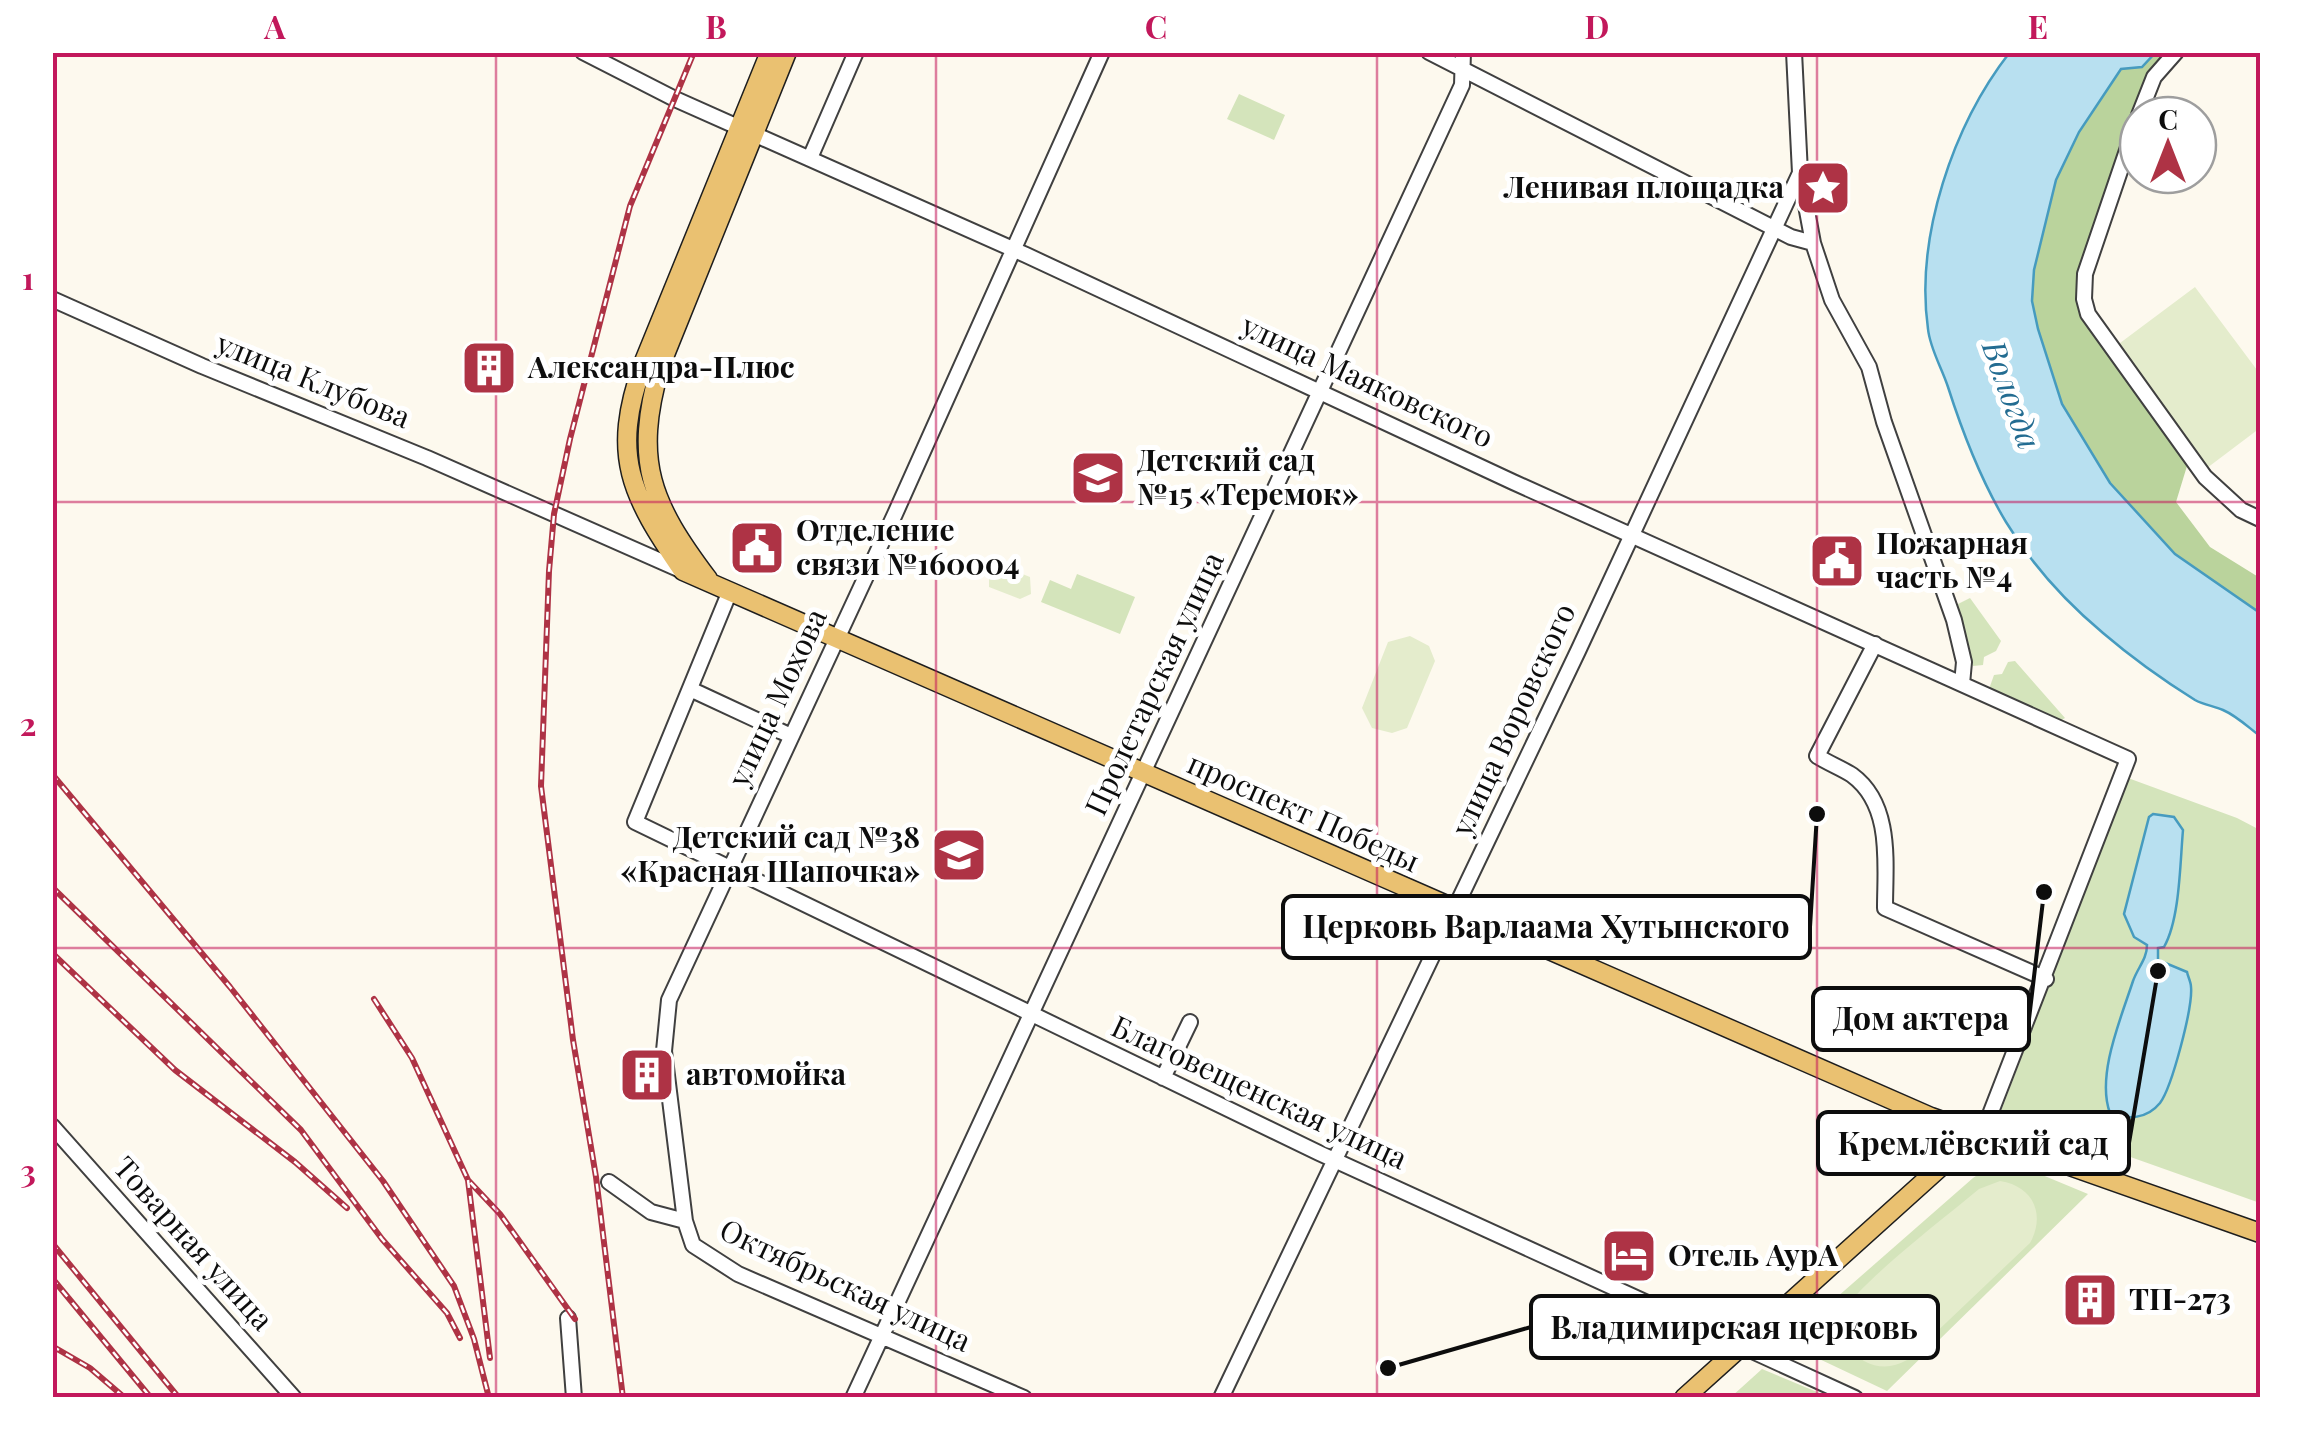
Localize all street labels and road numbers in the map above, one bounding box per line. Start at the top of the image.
street label: улица Маяковского [1235,304,1500,456]
street label: улица Клубова [210,322,417,436]
street label: Пролетарская улица [1075,545,1232,821]
street label: улица Воровского [1440,597,1584,843]
street label: улица Мохова [717,602,835,793]
street label: проспект Победы [1182,742,1426,880]
street label: Благовещенская улица [1106,1005,1414,1177]
street label: Товарная улица [106,1147,283,1338]
street label: Октябрьская улица [714,1209,978,1360]

